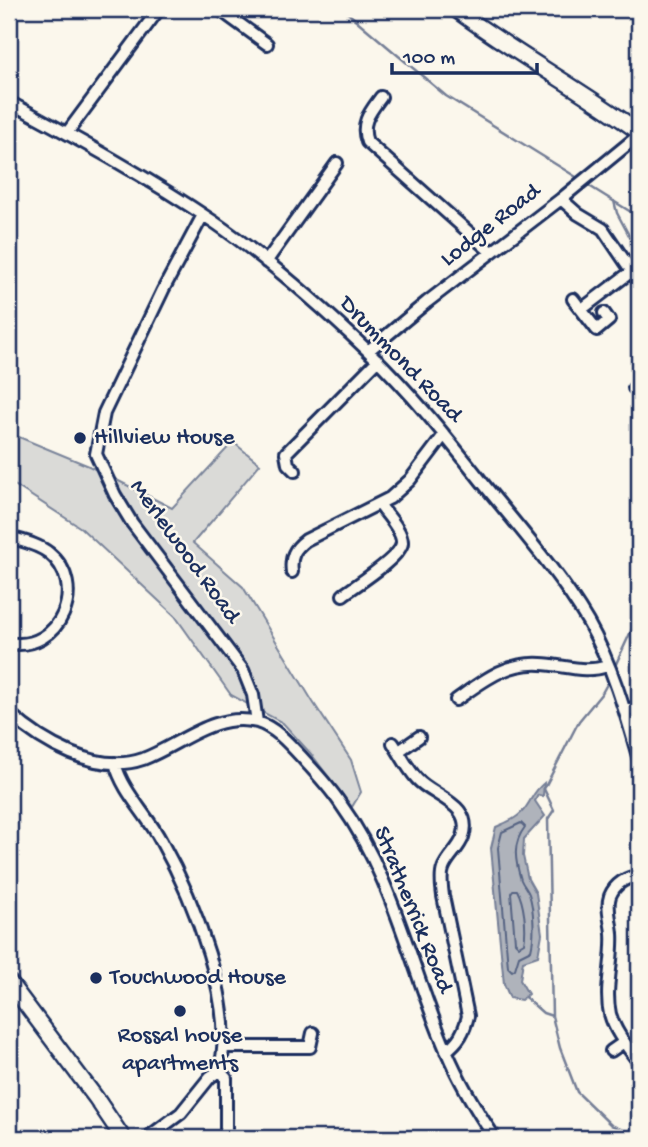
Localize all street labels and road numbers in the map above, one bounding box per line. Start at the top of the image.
street label: Lodge Road [435,177,549,274]
street label: Drummond Road [331,289,469,431]
street label: Merlewood Road [122,474,247,631]
street label: Stratherrick Road [365,823,459,999]

